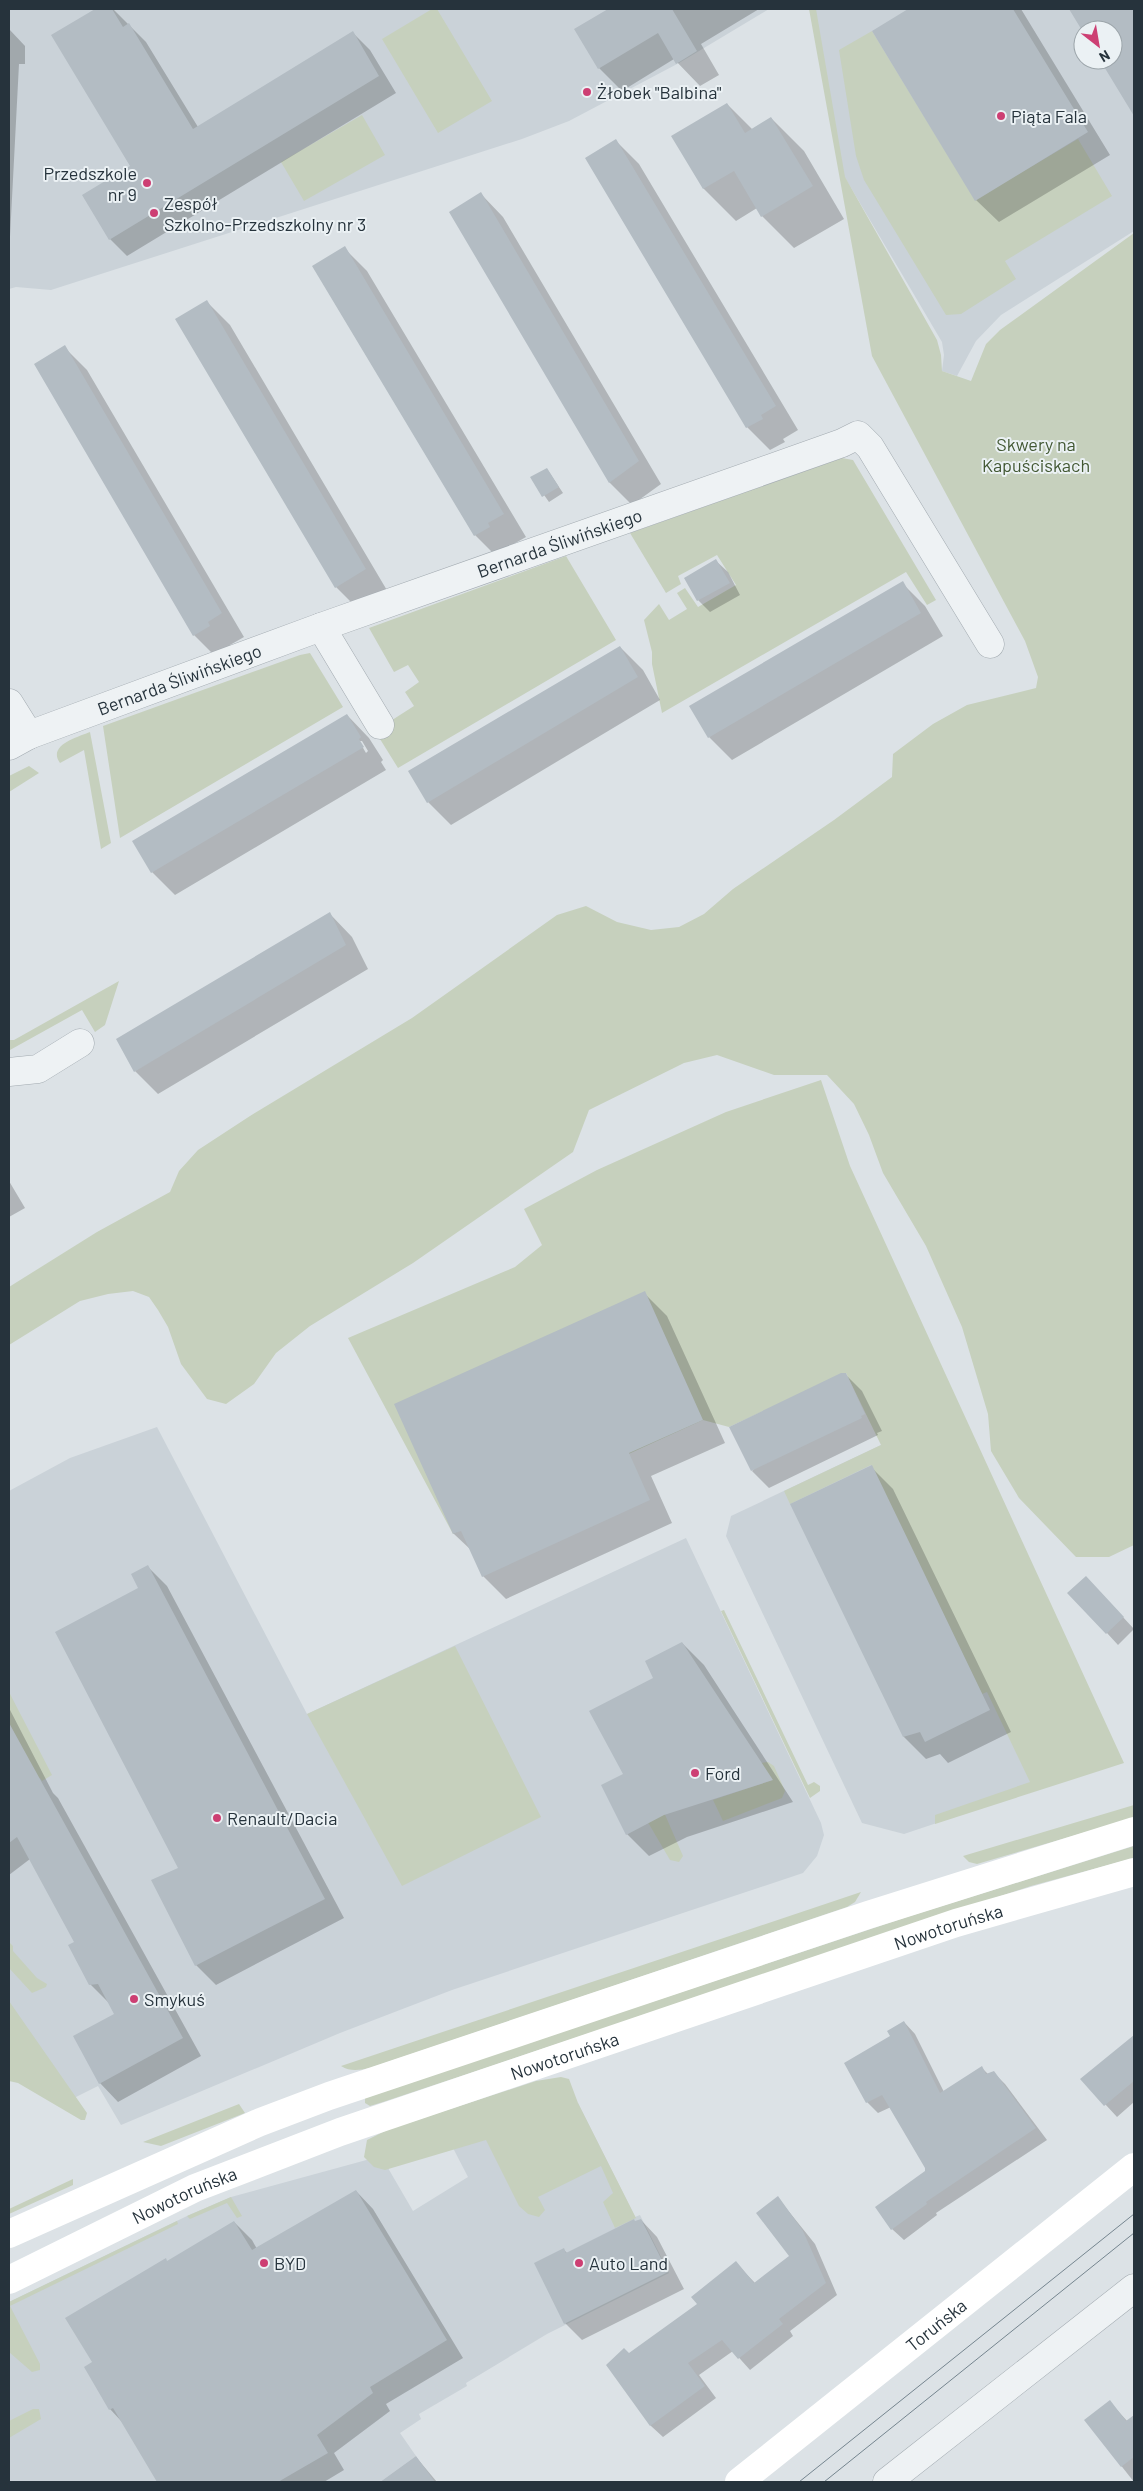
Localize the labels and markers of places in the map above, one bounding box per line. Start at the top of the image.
place label: Żłobek "Balbina" [597,81,722,103]
marker: Żłobek "Balbina" [581,86,593,98]
place label: Piąta Fala [1011,105,1087,127]
marker: Piąta Fala [995,110,1007,122]
place label: Przedszkole nr 9 [43,162,137,205]
marker: Przedszkole nr 9 [141,177,153,189]
place label: Zespół Szkolno-Przedszkolny nr 3 [164,192,366,235]
marker: Zespół Szkolno-Przedszkolny nr 3 [148,207,160,219]
place label: Ford [705,1762,741,1784]
marker: Ford [689,1767,701,1779]
place label: Renault/Dacia [227,1807,337,1829]
marker: Renault/Dacia [211,1812,223,1824]
place label: Smykuś [144,1988,205,2010]
marker: Smykuś [128,1993,140,2005]
place label: BYD [274,2252,306,2274]
place label: Auto Land [589,2252,668,2274]
marker: BYD [258,2257,270,2269]
marker: Auto Land [573,2257,585,2269]

